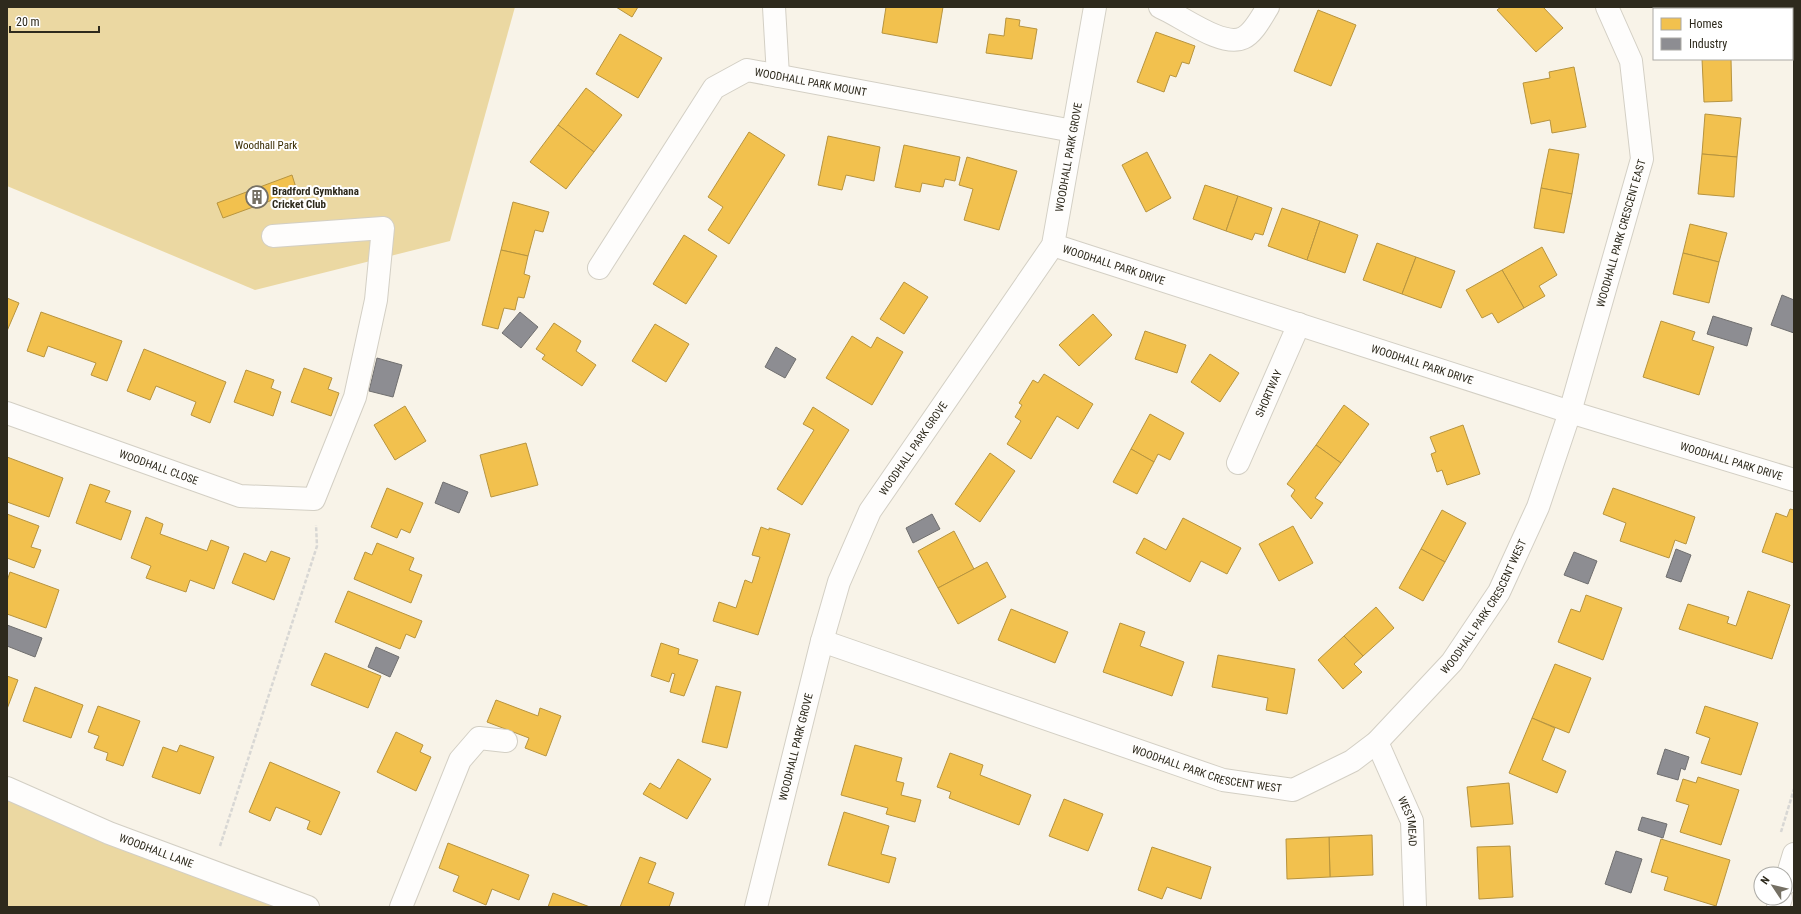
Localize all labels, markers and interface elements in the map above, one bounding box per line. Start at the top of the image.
scale bar [10,8,99,34]
legend [1653,8,1793,60]
text: 20 m [16,15,40,29]
text: Homes [1689,17,1723,31]
text: Industry [1689,37,1727,51]
street label: WOODHALL PARK MOUNT [754,65,868,99]
street label: WOODHALL PARK GROVE [1052,101,1085,213]
park label: Woodhall Park [235,139,297,152]
street label: WOODHALL PARK CRESCENT EAST [1594,157,1648,309]
building icon: Bradford Gymkhana Cricket Club [244,184,270,210]
place label: Bradford Gymkhana Cricket Club [272,185,359,211]
street label: WOODHALL PARK DRIVE [1061,242,1167,287]
street label: WOODHALL PARK DRIVE [1369,342,1476,387]
street label: SHORTWAY [1253,368,1285,419]
street label: WOODHALL PARK GROVE [876,399,950,498]
street label: WOODHALL PARK DRIVE [1678,439,1785,483]
street label: WOODHALL CLOSE [117,447,201,487]
street label: WOODHALL PARK CRESCENT WEST [1438,537,1529,676]
street label: WOODHALL PARK GROVE [776,691,816,802]
street label: WOODHALL PARK CRESCENT WEST [1130,742,1283,795]
street label: WESTMEAD [1395,794,1419,847]
street label: WOODHALL LANE [117,831,196,871]
north arrow [1753,866,1793,906]
text: N [1758,874,1773,887]

